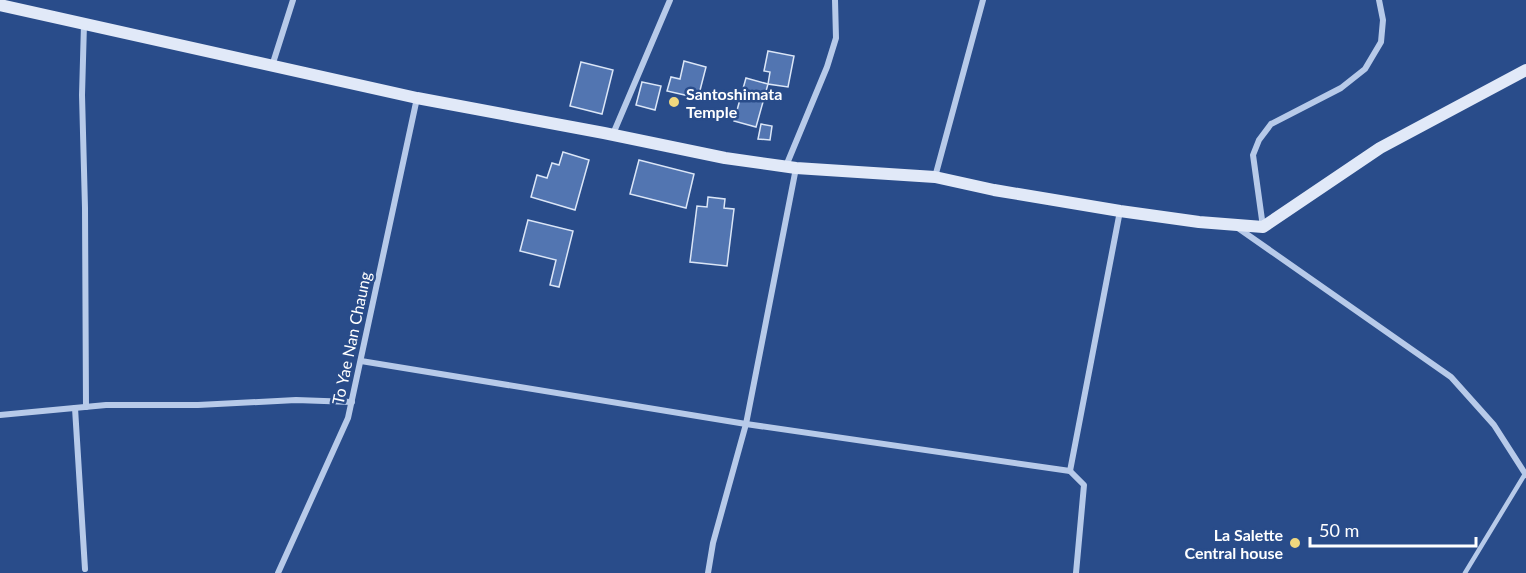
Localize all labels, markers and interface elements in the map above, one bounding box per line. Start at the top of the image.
place label: Santoshimata Temple [686,84,782,121]
marker: Santoshimata Temple [667,95,681,109]
street label: To Yae Nan Chaung [328,270,374,406]
scale bar [1310,510,1476,548]
text: 50 m [1319,519,1359,541]
place label: La Salette Central house [1185,525,1283,562]
marker: La Salette Central house [1288,536,1302,550]

